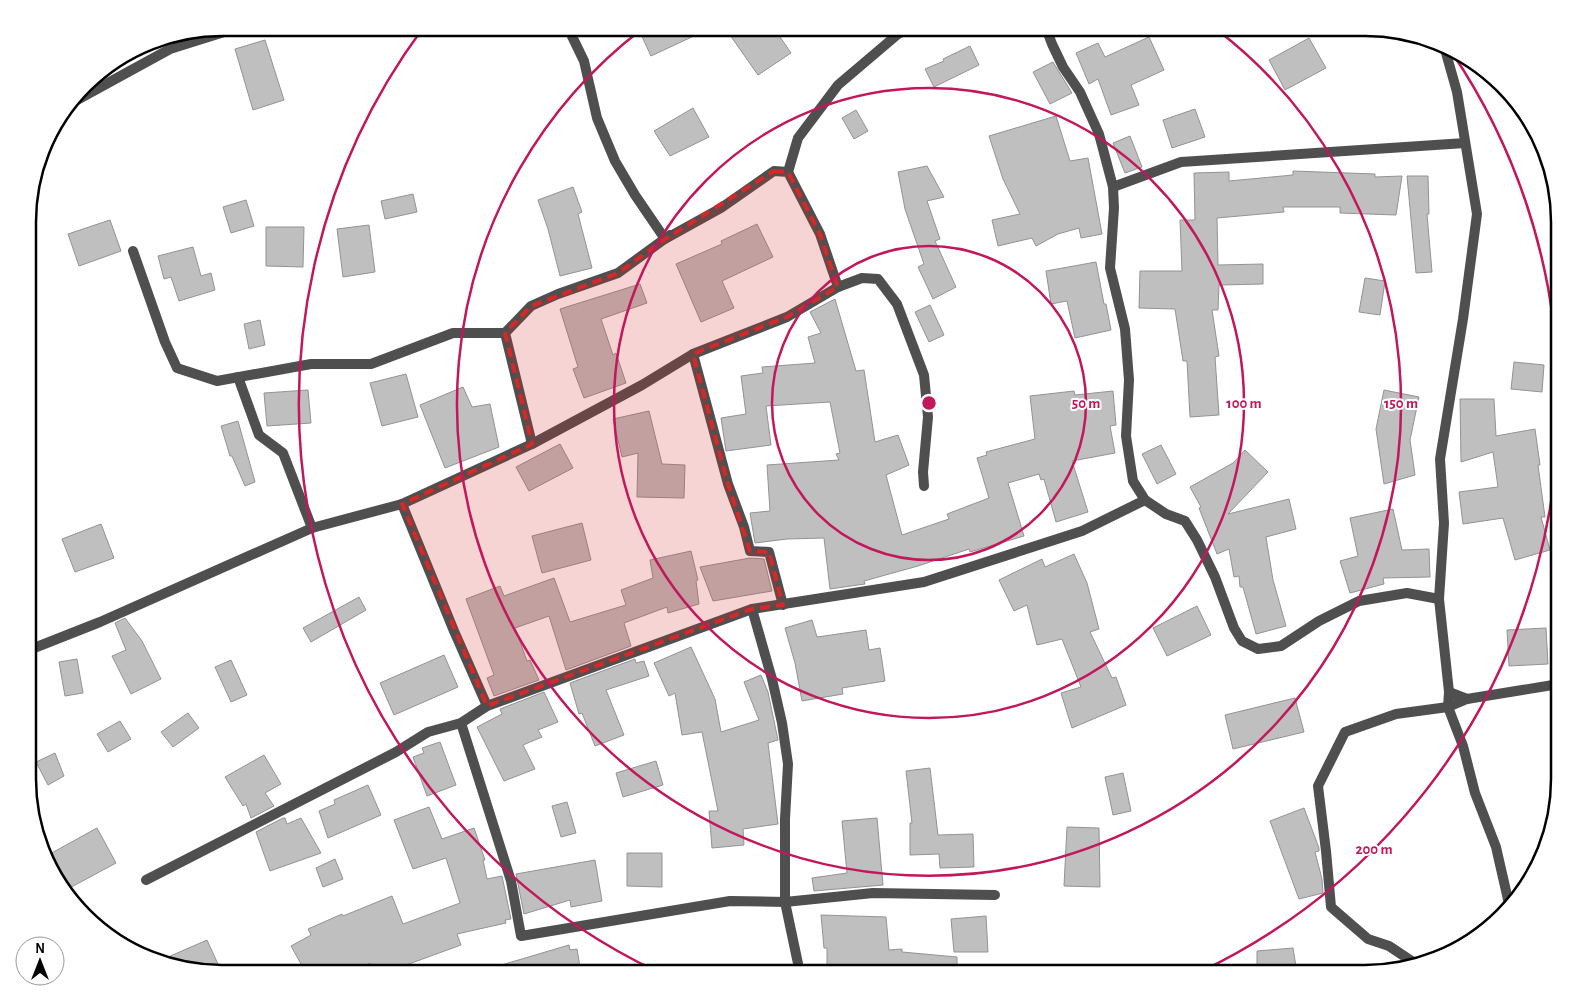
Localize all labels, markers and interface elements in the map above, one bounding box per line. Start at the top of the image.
centre of rings [920,394,938,412]
text: 50 m [1072,396,1100,411]
text: 100 m [1226,396,1262,411]
text: 150 m [1384,396,1418,411]
text: 200 m [1355,842,1393,857]
north arrow [15,936,65,986]
text: N [35,942,45,956]

